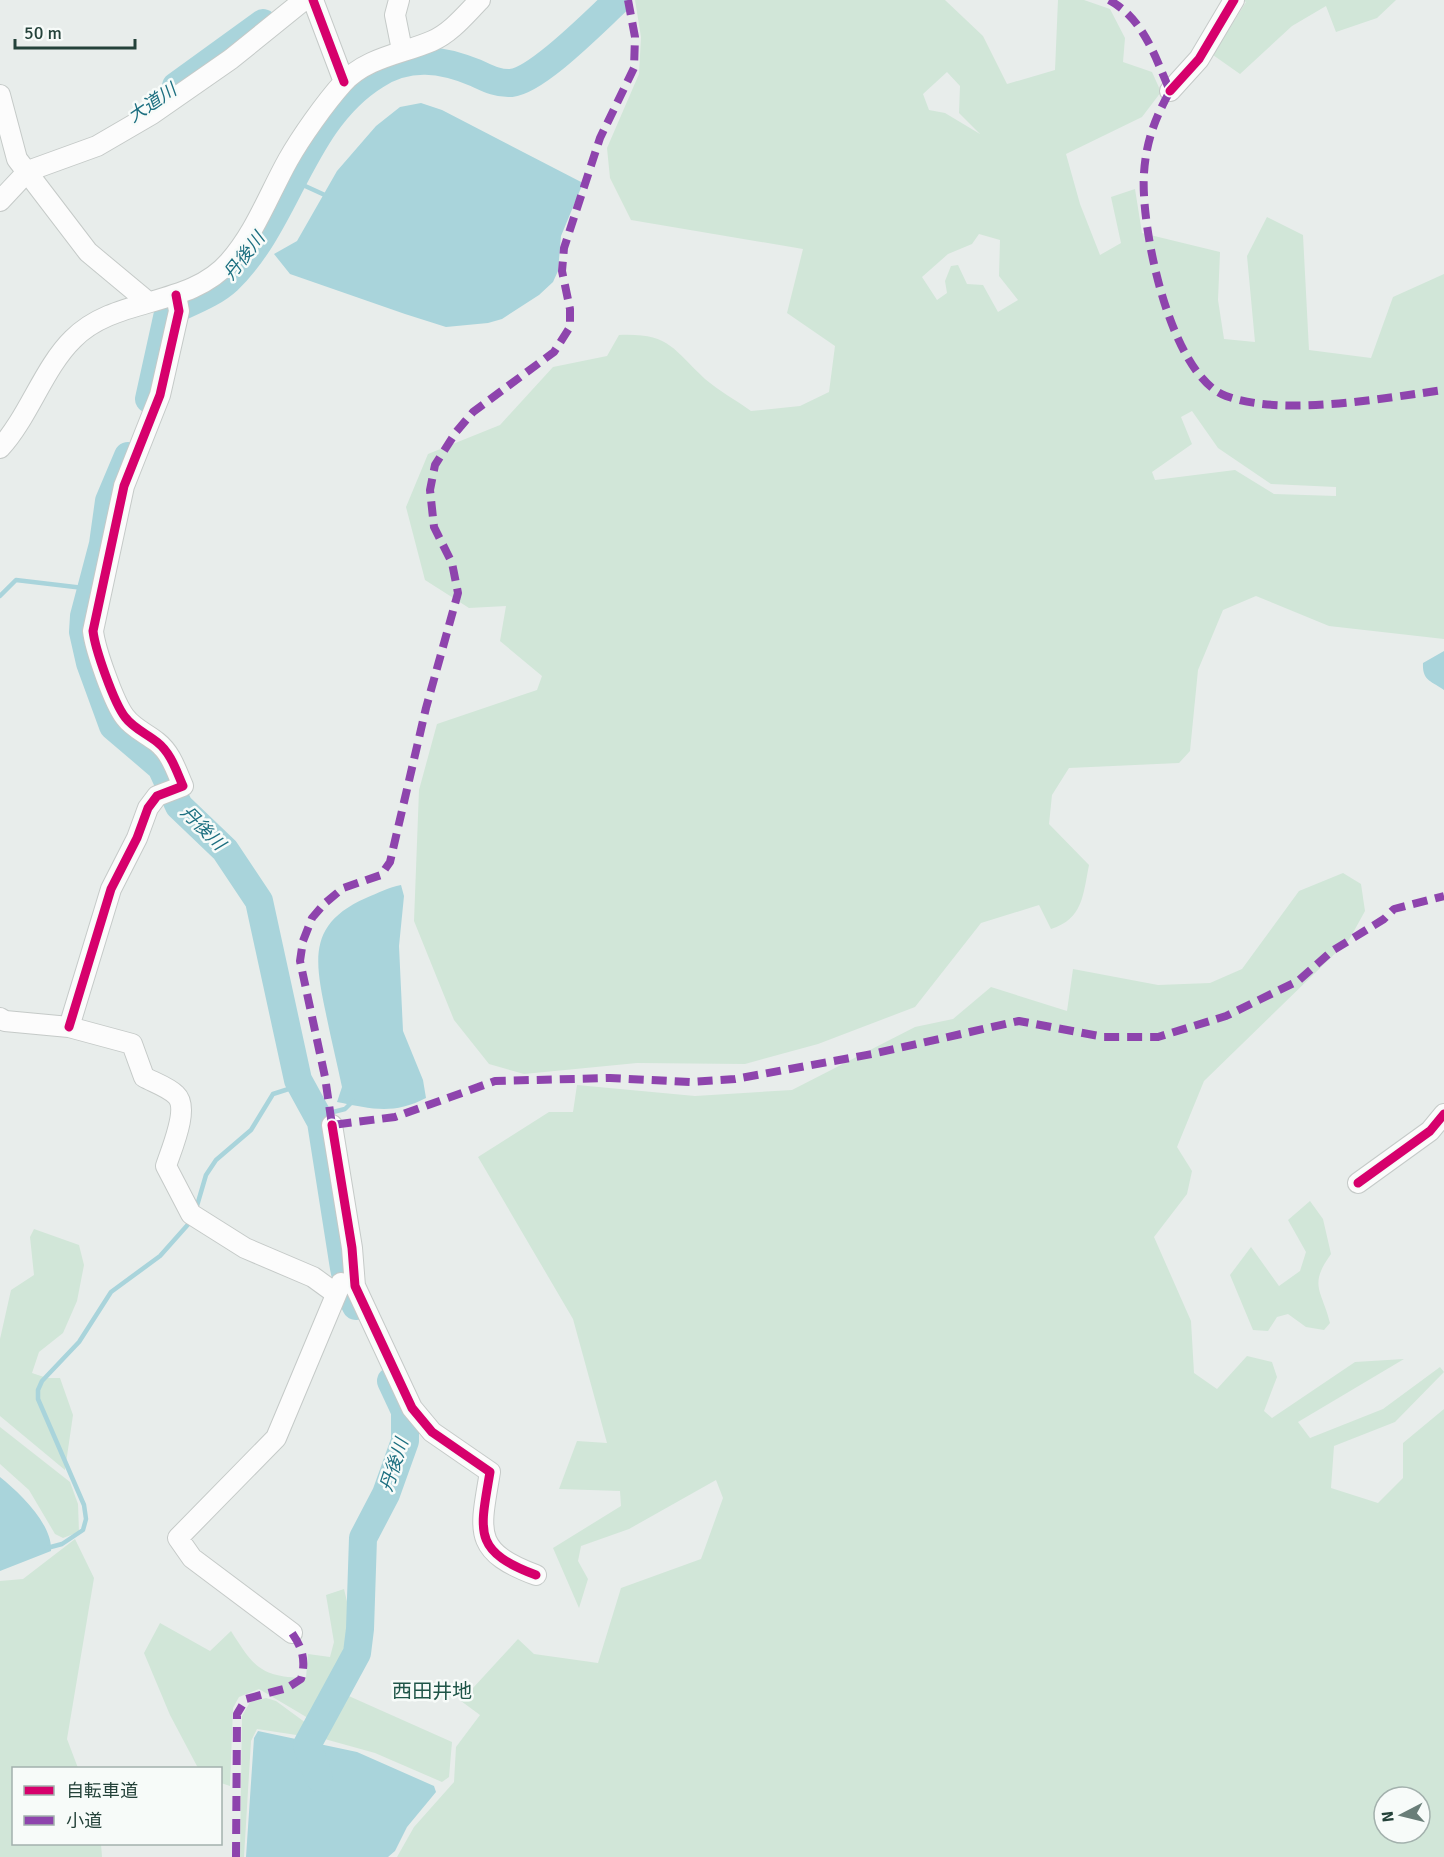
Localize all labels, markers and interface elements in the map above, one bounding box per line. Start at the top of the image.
scale bar [15,12,135,50]
text: 50 m [24,22,62,44]
water label: 大道川 [123,78,182,127]
water label: 丹後川 [219,226,271,284]
water label: 丹後川 [176,801,231,856]
water label: 丹後川 [375,1434,413,1494]
district label: 西田井地 [392,1679,472,1704]
legend [12,1767,222,1845]
text: 自転車道 [66,1780,138,1802]
north arrow [1372,1785,1432,1845]
text: 小道 [66,1810,102,1832]
text: N [1378,1810,1399,1823]

